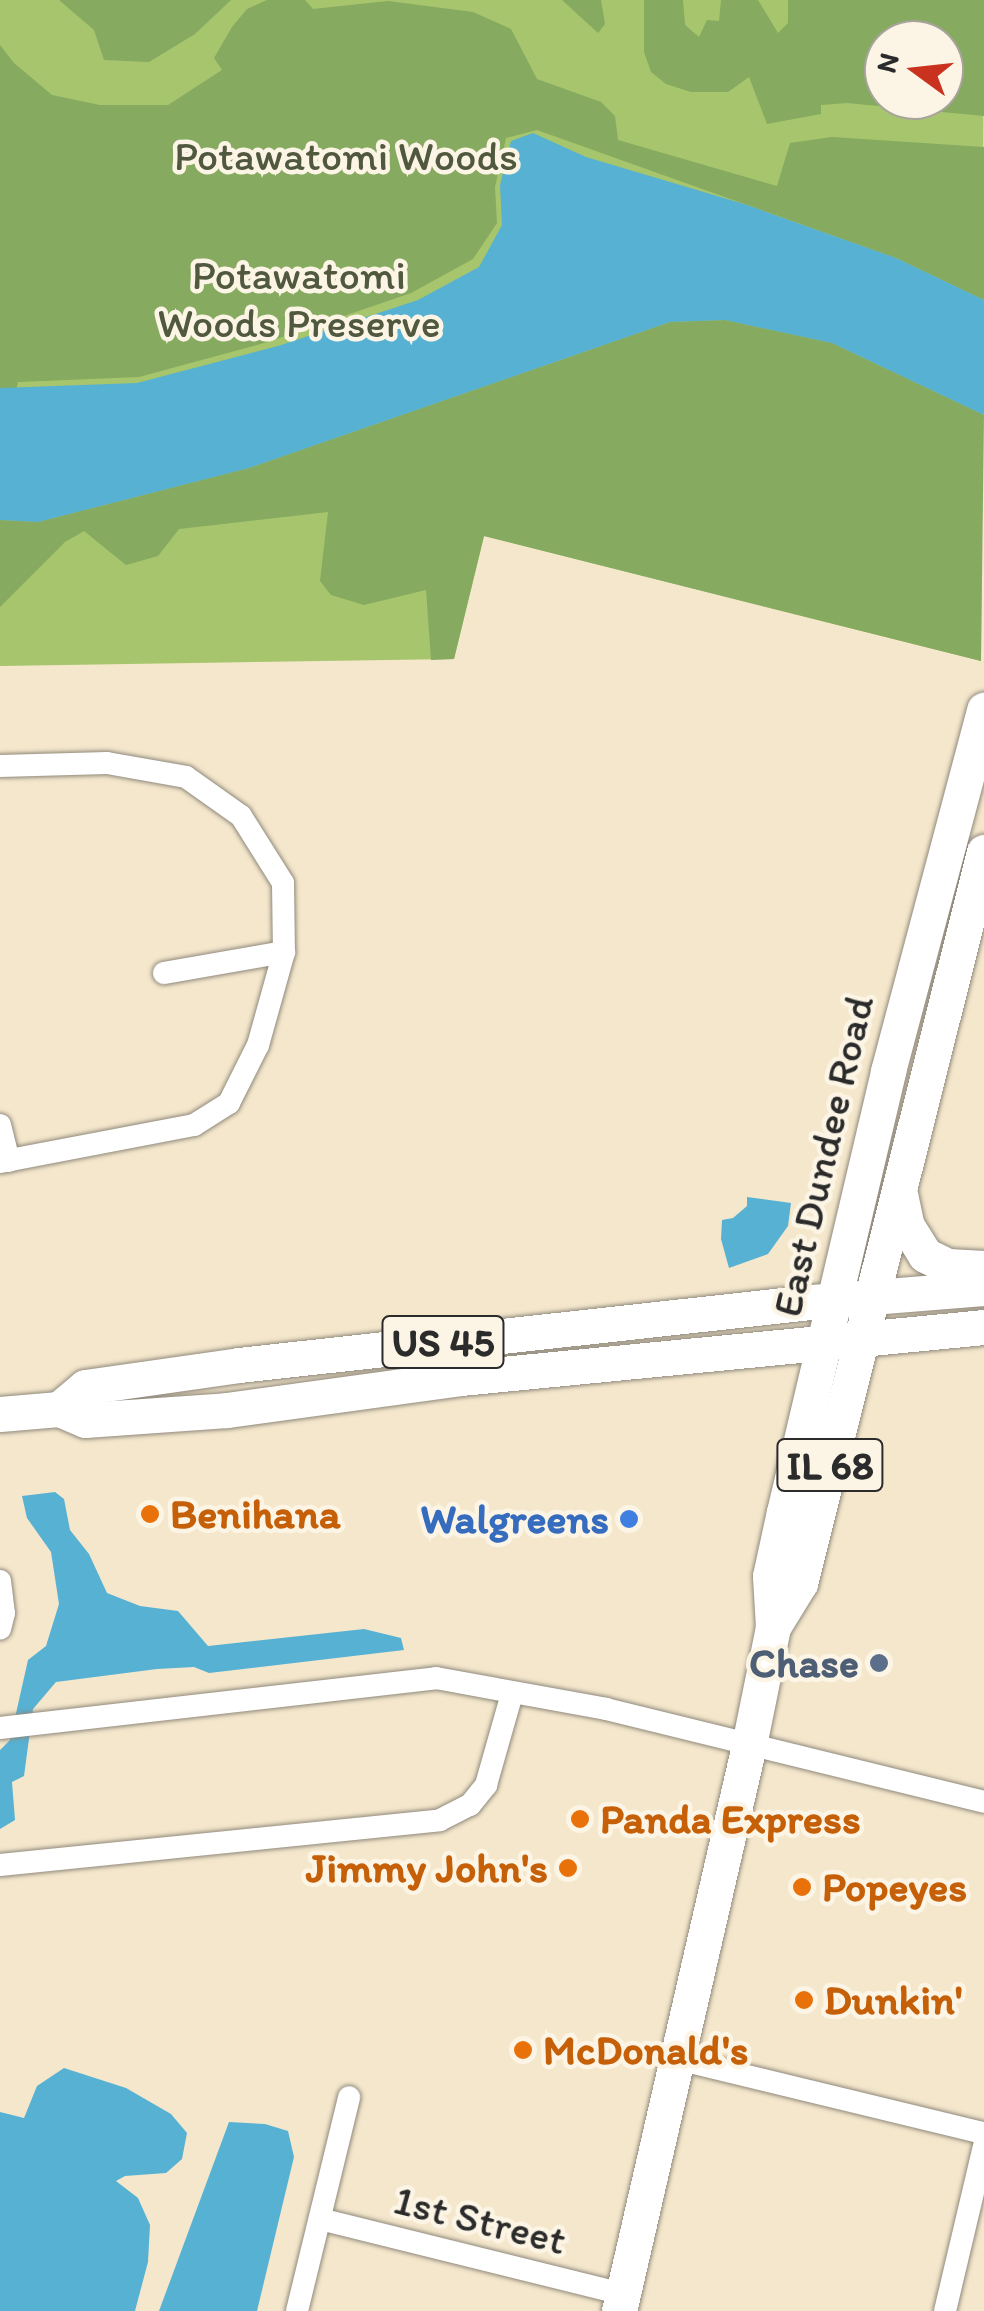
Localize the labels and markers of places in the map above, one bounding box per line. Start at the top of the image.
place label: Benihana [170,1489,341,1539]
place label: Walgreens [420,1494,609,1544]
marker: Benihana [139,1503,161,1525]
marker: Walgreens [618,1508,640,1530]
place label: Chase [749,1638,859,1688]
marker: Chase [868,1652,890,1674]
place label: Panda Express [600,1794,859,1844]
marker: Panda Express [569,1808,591,1830]
place label: Jimmy John's [305,1843,548,1893]
marker: Jimmy John's [557,1857,579,1879]
place label: Popeyes [822,1862,967,1912]
marker: Popeyes [791,1876,813,1898]
place label: Dunkin' [824,1975,963,2025]
marker: Dunkin' [793,1989,815,2011]
place label: McDonald's [543,2025,748,2075]
marker: McDonald's [512,2039,534,2061]

